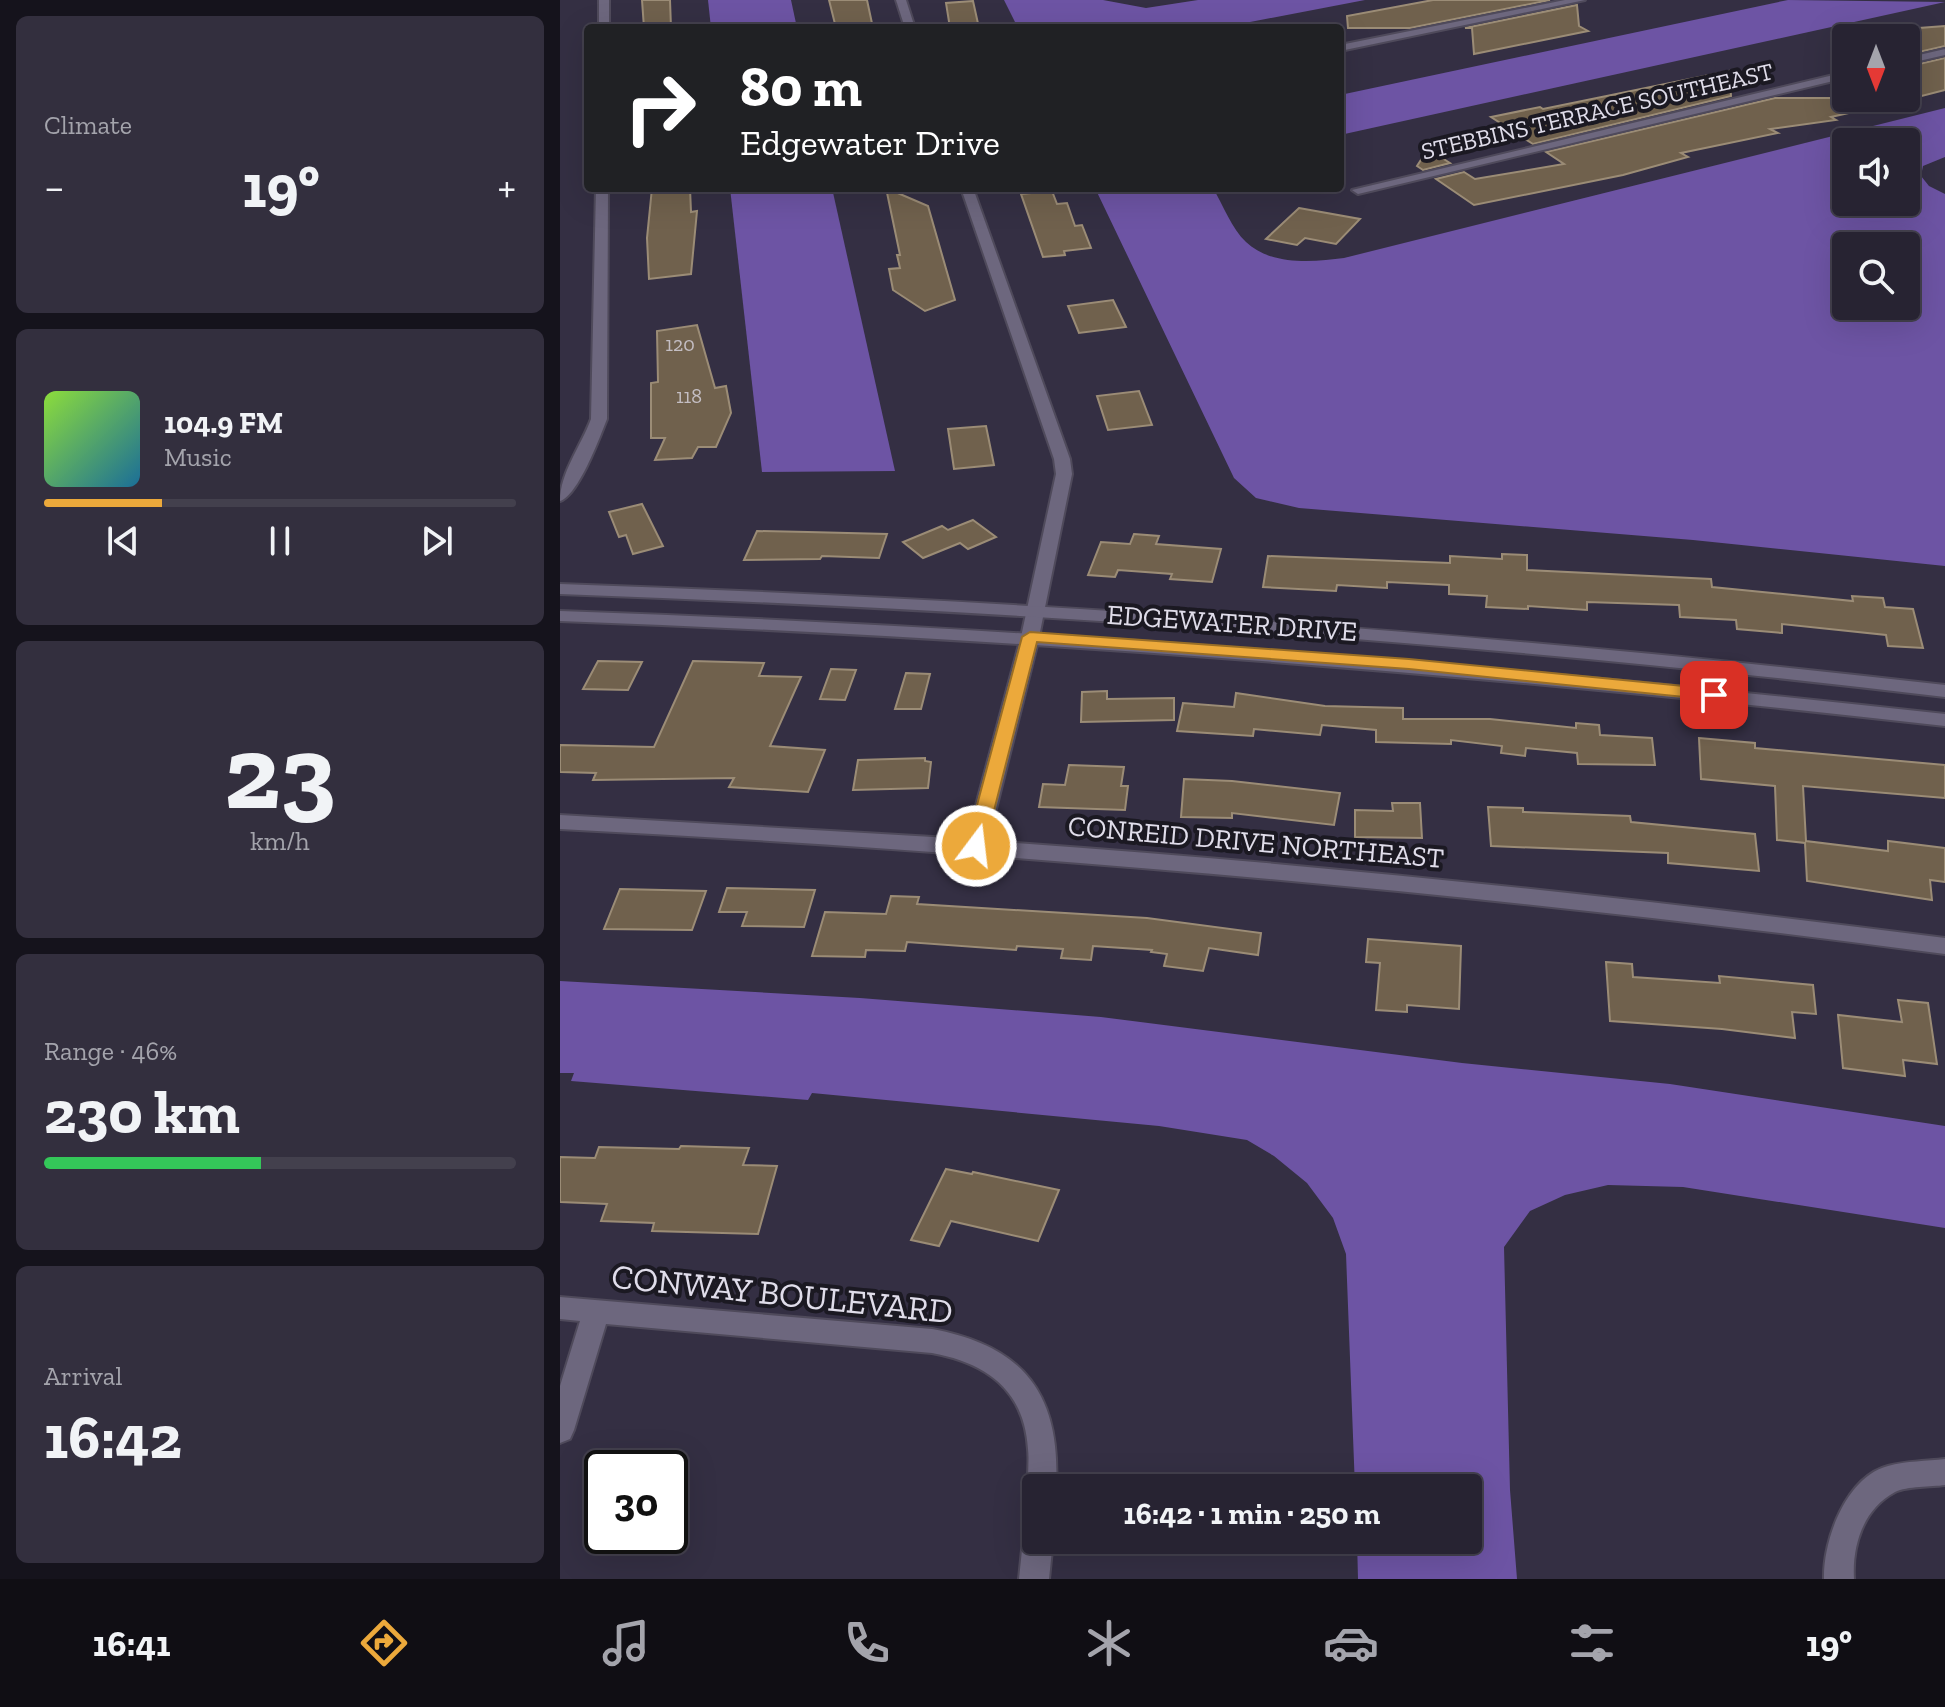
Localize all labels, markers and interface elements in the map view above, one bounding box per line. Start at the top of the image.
north arrow [1832,24,1920,112]
map controls [1832,24,1920,320]
text: 80 m [740,53,862,120]
icon: right [608,56,712,160]
street label: STEBBINS TERRACE SOUTHEAST [1418,56,1776,166]
text: Climate [44,109,132,141]
text: Edgewater Drive [740,121,1000,164]
button: sound [1832,128,1920,216]
text: 19° [242,150,320,222]
text: − [44,160,65,213]
text: + [497,160,516,213]
button: search [1832,232,1920,320]
house number: 120 [665,332,695,356]
house number: 118 [676,384,702,408]
text: 104.9 FM [164,405,283,441]
text: Music [164,441,232,473]
icon: previous [101,519,145,563]
icon: pause [258,519,302,563]
icon: next [415,519,459,563]
street label: EDGEWATER DRIVE [1106,598,1358,648]
pin [1680,661,1748,729]
icon: arrive [1692,673,1736,717]
text: 23 [224,710,336,835]
position arrow [934,804,1018,888]
street label: CONREID DRIVE NORTHEAST [1067,809,1445,875]
text: km/h [250,825,310,857]
text: Range · 46% [44,1035,177,1067]
text: 230 km [44,1076,240,1148]
street label: CONWAY BOULEVARD [609,1256,955,1332]
text: Arrival [44,1360,122,1392]
text: 16:42 [44,1401,182,1473]
speed limit sign: 30 [584,1450,688,1554]
text: 16:42 · 1 min · 250 m [1124,1496,1380,1532]
icon: directions [356,1615,412,1671]
icon: music [598,1615,654,1671]
icon: phone [839,1615,895,1671]
icon: climate [1081,1615,1137,1671]
icon: car [1323,1615,1379,1671]
icon: filters [1564,1615,1620,1671]
text: 16:41 [93,1622,171,1665]
text: 19° [1806,1622,1852,1665]

